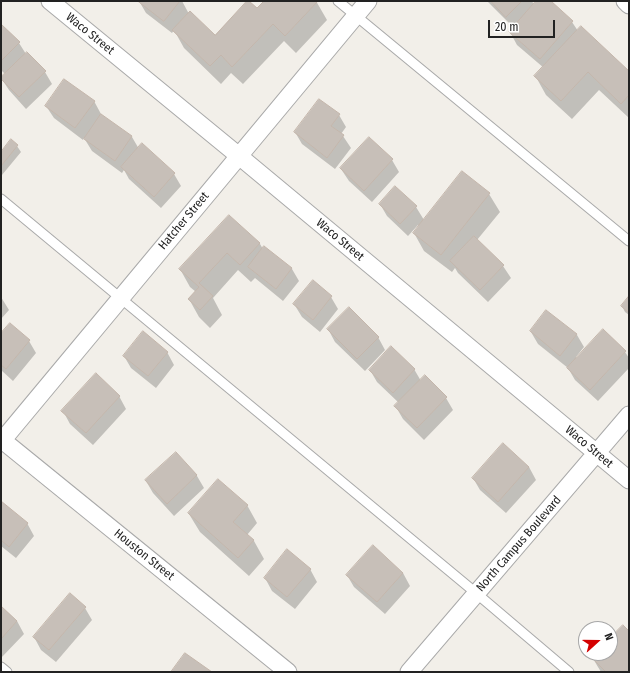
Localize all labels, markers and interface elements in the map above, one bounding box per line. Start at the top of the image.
street label: Waco Street [63,10,117,58]
scale bar [490,12,557,38]
text: 20 m [495,20,519,34]
street label: Hatcher Street [156,189,212,253]
street label: Waco Street [313,216,367,264]
street label: Waco Street [562,423,616,471]
street label: North Campus Boulevard [474,493,564,595]
street label: Houston Street [111,526,177,584]
north arrow [578,621,618,661]
text: N [601,631,616,642]

